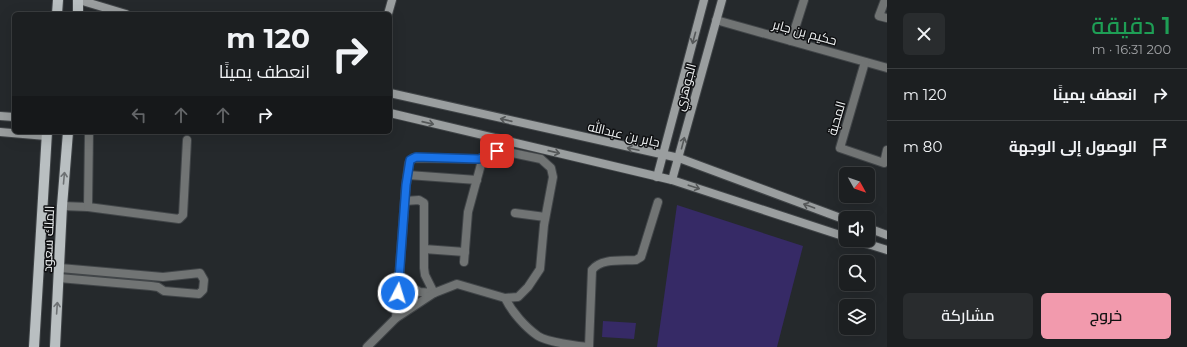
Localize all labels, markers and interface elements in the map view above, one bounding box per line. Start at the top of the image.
text: 1 دقيقة [1091,11,1171,40]
button: close [903,13,945,55]
street label: حكيم بن جابر [770,15,839,50]
text: 120 m [226,21,310,55]
icon: right [324,28,376,80]
one-way arrow [690,31,697,44]
text: 200 m · 16:31 [1092,41,1171,57]
text: انعطف يمينًا [219,61,310,83]
street label: الجوهري [671,62,702,113]
icon: right [1149,84,1171,106]
text: 120 m [903,85,947,104]
text: انعطف يمينًا [1053,85,1137,104]
street label: المحبة [823,99,849,137]
icon: left [128,104,150,126]
icon: ahead [170,104,192,126]
icon: ahead [212,104,234,126]
icon: right [254,104,276,126]
one-way arrow [500,115,513,123]
street label: جابر بن عبدالله [586,118,662,150]
one-way arrow [421,119,434,127]
pin [480,134,514,168]
one-way arrow [680,136,687,149]
icon: arrive [1149,136,1171,158]
text: 80 m [903,137,942,156]
text: الوصول إلى الوجهة [1009,137,1137,156]
icon: arrive [486,140,508,162]
one-way arrow [627,144,640,152]
one-way arrow [548,149,561,157]
north arrow [839,167,875,203]
map controls [839,167,875,335]
one-way arrow [60,172,68,185]
one-way arrow [688,184,700,192]
one-way arrow [804,202,816,210]
street label: الملك سعود [39,205,57,273]
button: sound [839,211,875,247]
button: search [839,255,875,291]
position arrow [377,272,419,314]
button: مشاركة [903,293,1033,339]
button: خروج [1041,293,1171,339]
button: layers [839,299,875,335]
one-way arrow [54,302,61,315]

